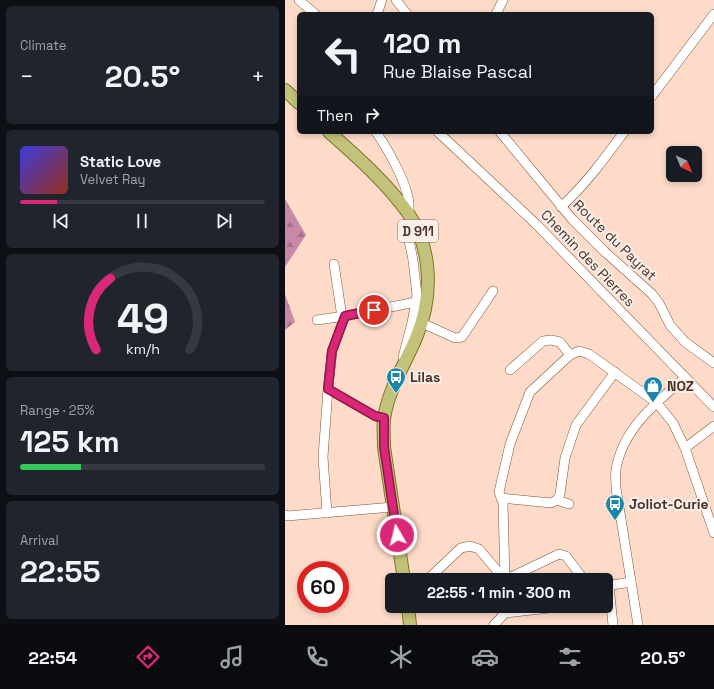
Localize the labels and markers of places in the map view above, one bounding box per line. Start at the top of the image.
pin [357,293,391,327]
bus stop icon: Lilas [385,366,407,394]
place label: Lilas [410,368,440,386]
shop icon: NOZ [642,375,664,403]
place label: NOZ [667,377,694,395]
bus stop icon: Joliot-Curie [604,493,626,521]
place label: Joliot-Curie [629,495,709,513]

